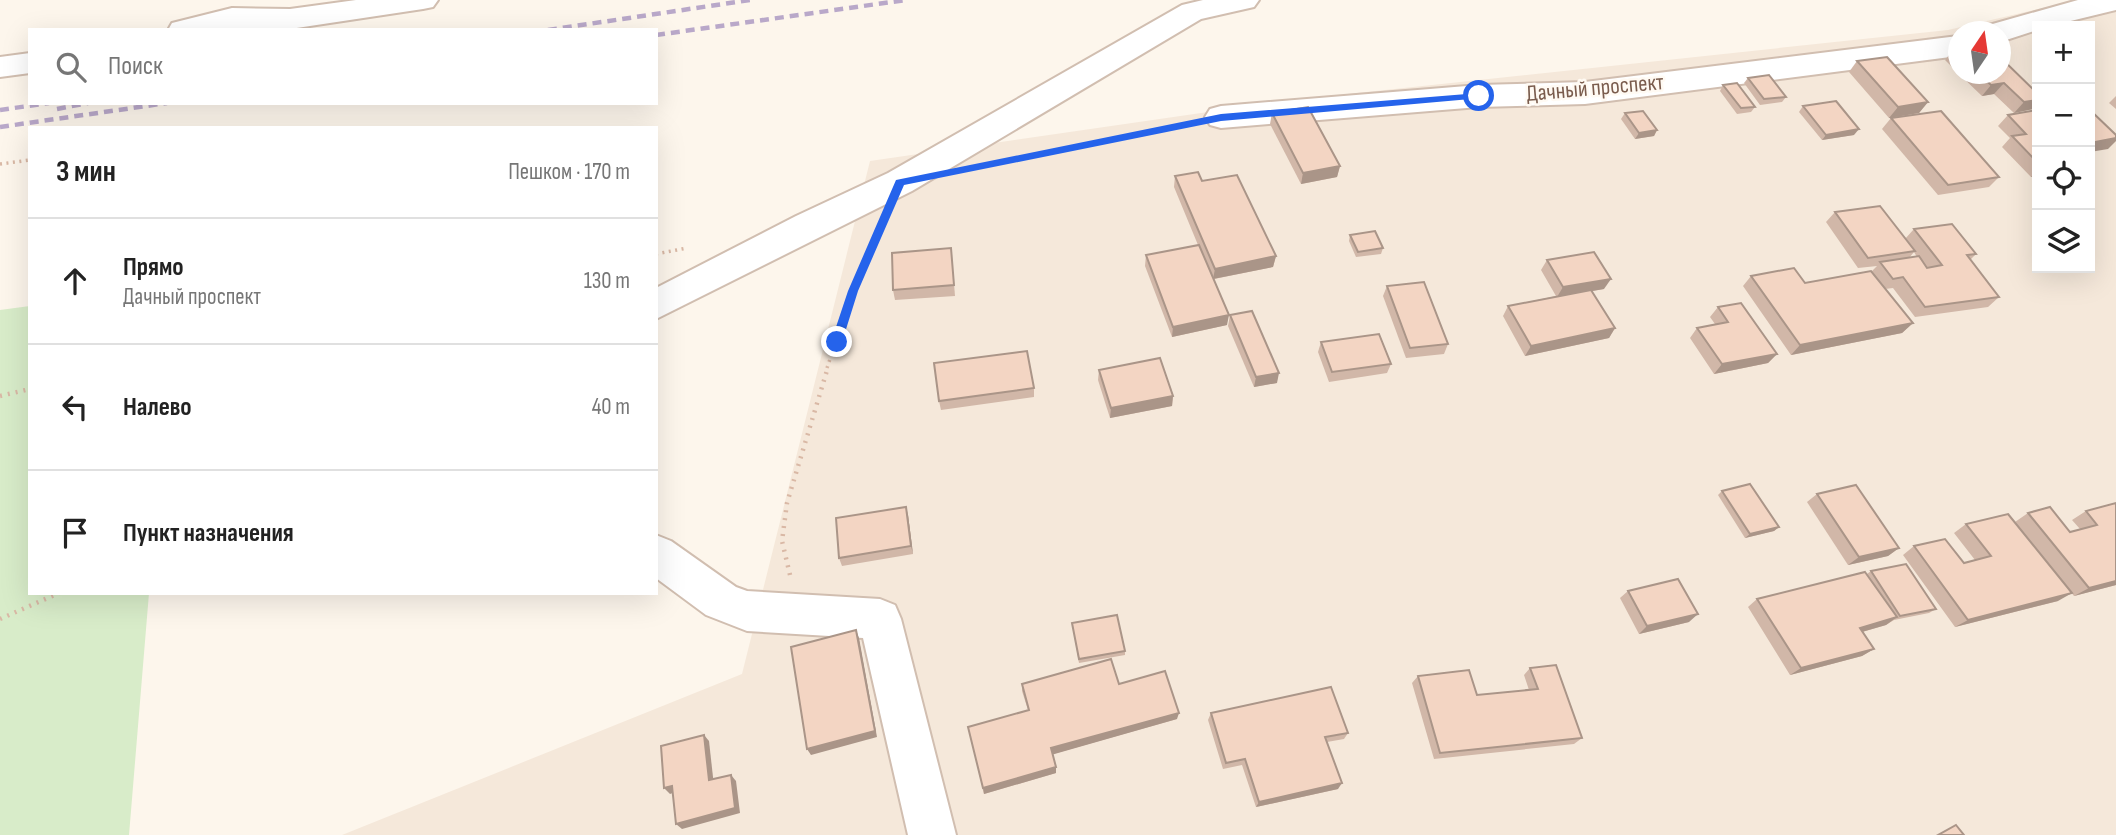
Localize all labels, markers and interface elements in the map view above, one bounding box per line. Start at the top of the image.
north arrow [1948,21,2011,84]
map controls [2032,21,2095,273]
button: + [2032,21,2095,84]
search box [28,28,658,105]
icon: search [52,48,90,86]
text: Поиск [108,51,163,82]
street label: Дачный проспект [1525,68,1665,108]
route start [1463,80,1494,111]
button: − [2032,84,2095,147]
button: locate [2032,147,2095,210]
text: 3 мин [56,154,116,190]
text: Пешком · 170 m [508,158,630,186]
button: layers [2032,210,2095,273]
text: Прямо [123,252,184,283]
icon: ahead [56,262,94,300]
text: 130 m [584,267,630,295]
text: Дачный проспект [123,283,261,311]
route end [821,326,852,357]
icon: left [56,388,94,426]
text: Налево [123,392,192,423]
text: 40 m [592,393,630,421]
icon: arrive [56,514,94,552]
text: Пункт назначения [123,518,294,549]

